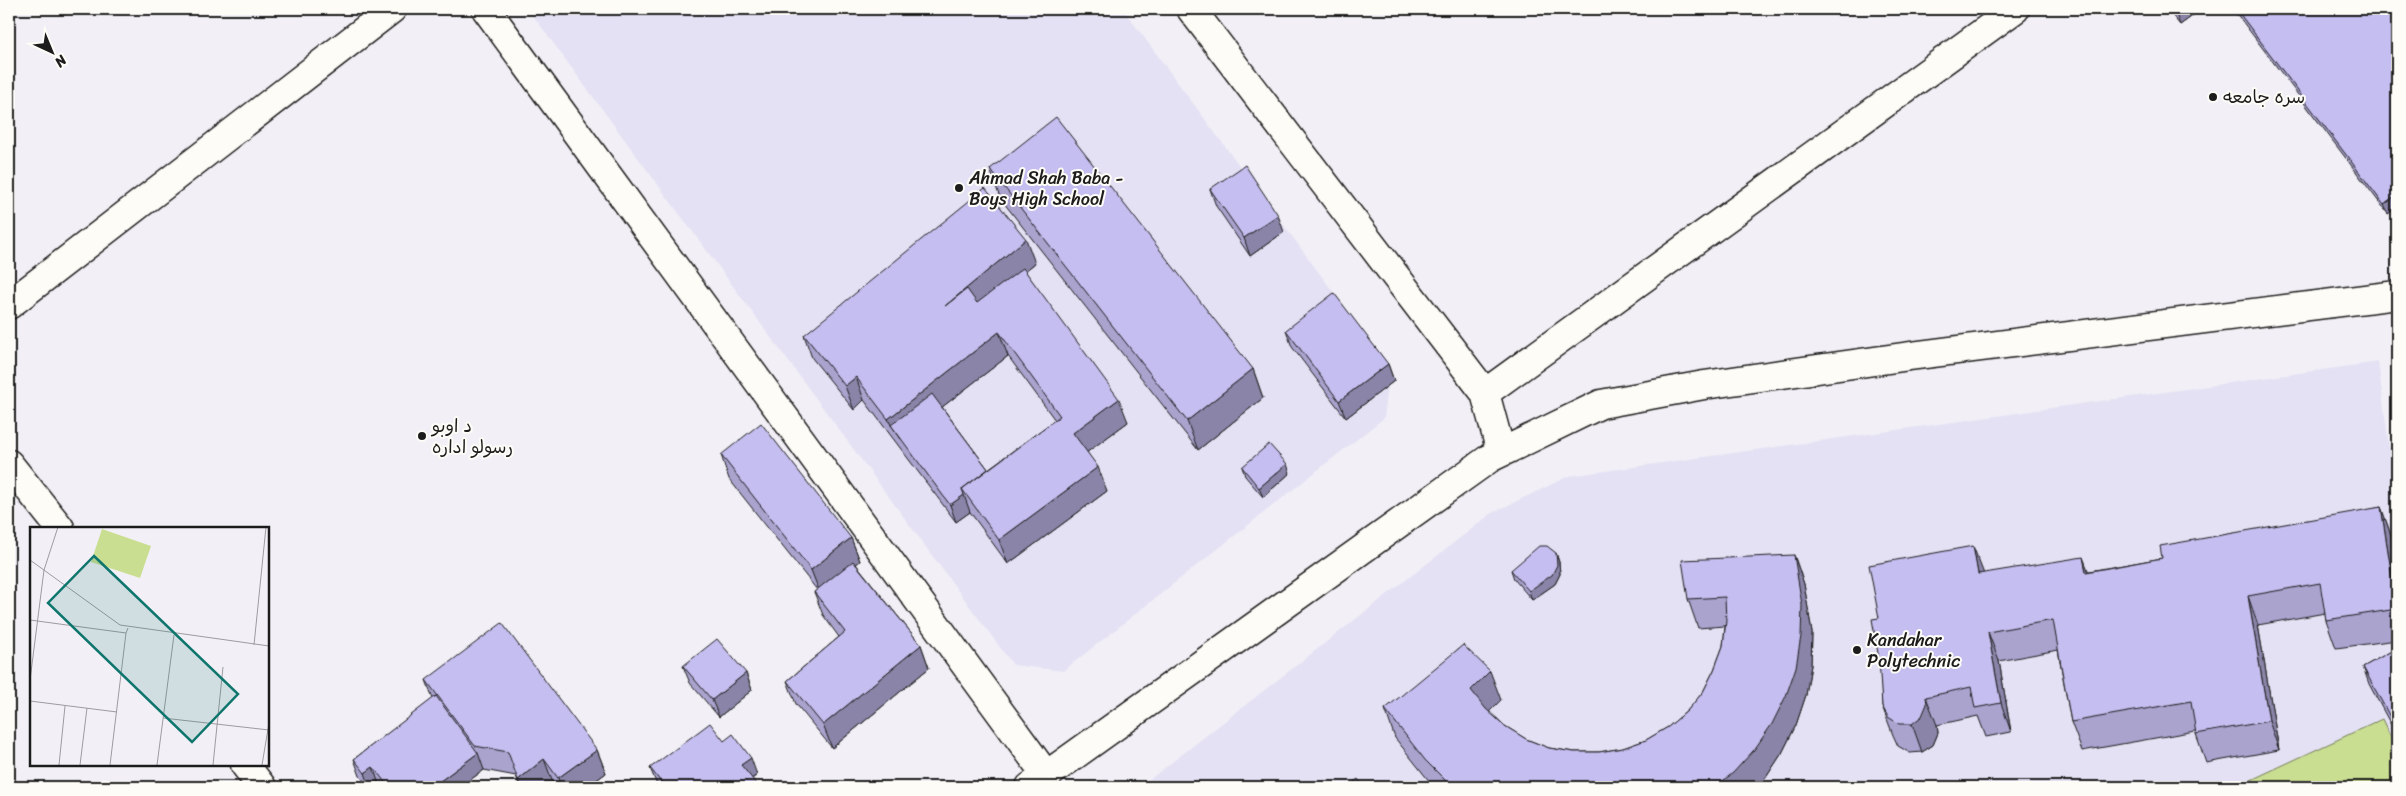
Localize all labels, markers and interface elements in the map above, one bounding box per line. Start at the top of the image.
north arrow [28,28,78,78]
text: N [48,48,74,74]
place label: سره جامعه [2223,81,2305,113]
marker: سره جامعه [2207,91,2219,103]
place label: Ahmad Shah Baba - Boys High School [968,162,1123,215]
marker: Ahmad Shah Baba - Boys High School [953,182,965,194]
place label: د اوبو رسولو اداره [430,410,513,463]
marker: د اوبو رسولو اداره [416,430,428,442]
inset map [30,527,269,766]
place label: Kandahar Polytechnic [1867,624,1960,677]
marker: Kandahar Polytechnic [1851,644,1863,656]

